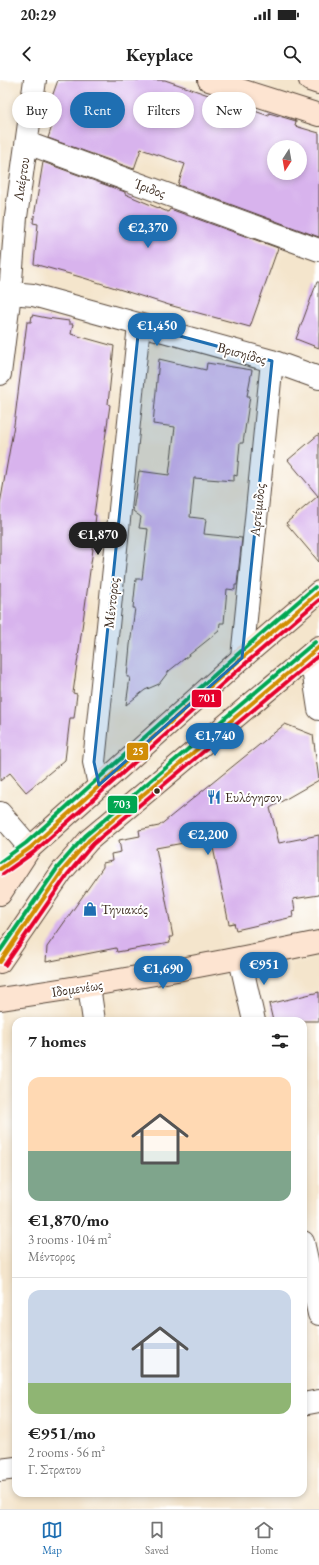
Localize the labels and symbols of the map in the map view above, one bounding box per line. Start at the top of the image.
north arrow [267,140,307,180]
street label: Λαέρτου [9,156,33,203]
street label: Ίριδος [132,174,168,202]
pin: €2,370 [115,215,181,249]
pin: €1,450 [124,313,190,347]
street label: Βρισηίδος [215,338,269,368]
street label: Αρτέμιδος [245,482,269,538]
pin: €1,870 [65,522,131,556]
street label: Μέντορος [99,577,123,629]
line badge: 701 [191,689,222,708]
text: 701 [198,691,216,705]
pin: €1,740 [182,723,248,757]
line badge: 25 [126,742,149,761]
text: 25 [132,744,144,758]
unlabelled marker [152,786,162,796]
place label: Ευλόγησον [225,788,282,806]
restaurant icon: Ευλόγησον [206,789,222,805]
line badge: 703 [107,795,138,814]
text: 703 [113,797,131,811]
pin: €2,200 [175,822,241,856]
place label: Τηνιακός [101,900,148,918]
shop icon: Τηνιακός [82,901,98,917]
pin: €951 [240,952,288,986]
pin: €1,690 [130,956,196,990]
street label: Ιδομενέως [50,975,104,1001]

